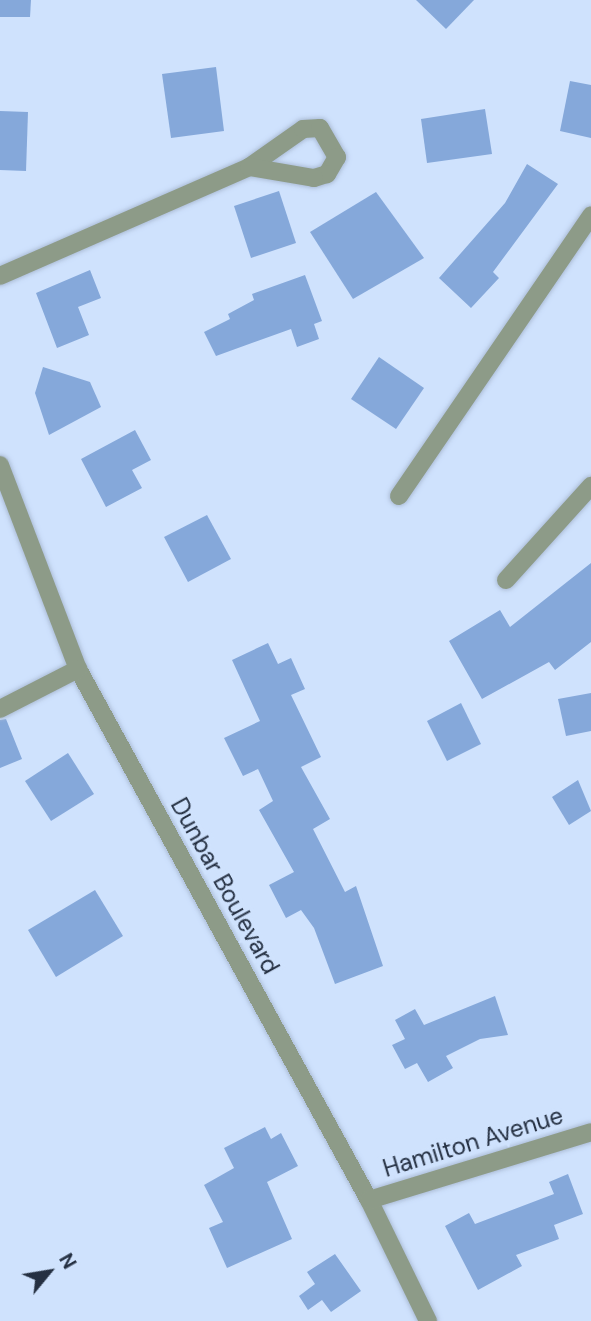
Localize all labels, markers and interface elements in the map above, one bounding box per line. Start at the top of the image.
street label: Dunbar Boulevard [165,793,285,979]
street label: Hamilton Avenue [379,1101,567,1183]
north arrow [14,1237,84,1307]
text: N [53,1249,82,1273]

